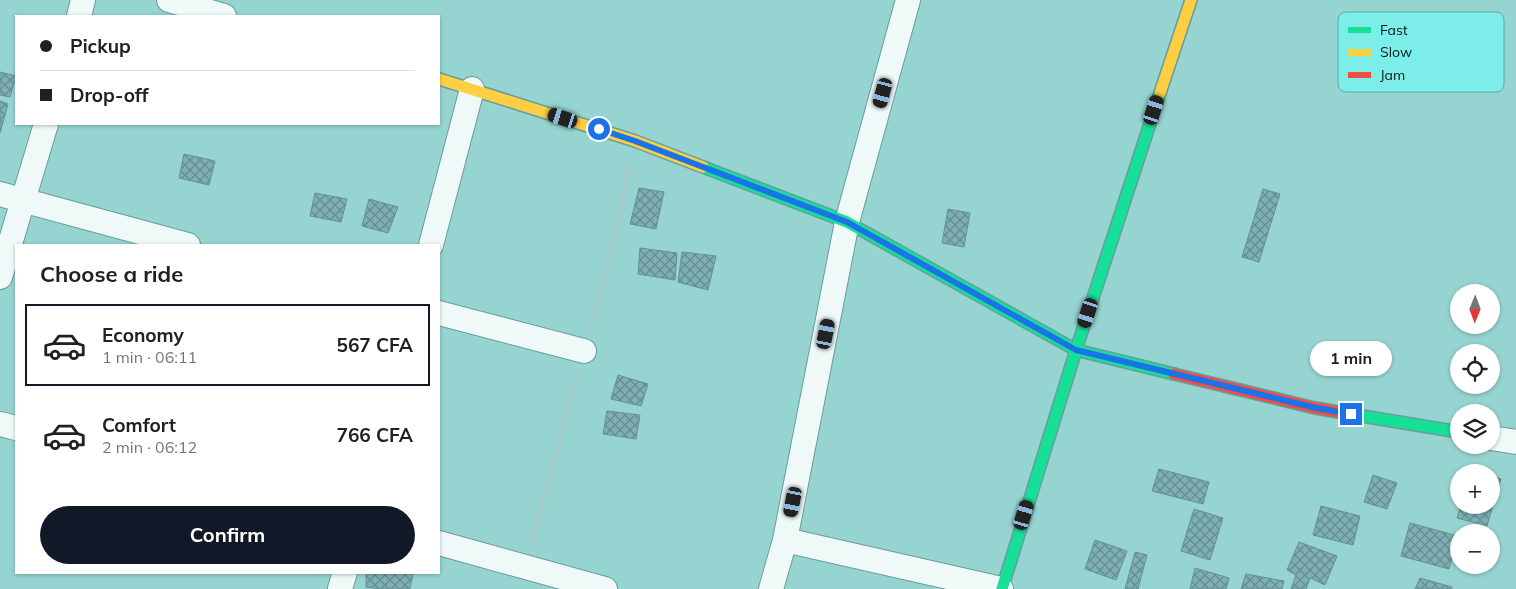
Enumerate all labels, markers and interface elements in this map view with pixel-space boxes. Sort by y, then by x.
legend [1338,12,1504,92]
text: Fast [1380,21,1408,39]
text: Pickup [70,34,131,58]
text: Slow [1380,43,1412,61]
text: Jam [1380,66,1405,84]
car [871,77,894,109]
text: Drop-off [70,83,148,107]
car [1142,93,1165,127]
car [546,106,579,130]
route start [588,118,610,140]
text: Choose a ride [40,260,183,288]
north arrow [1450,284,1500,334]
map controls [1450,284,1500,574]
car [1076,296,1099,330]
car [815,318,836,350]
icon: car [42,323,87,368]
text: Economy [102,323,184,347]
text: 567 CFA [337,333,413,357]
callout: 1 min [1310,342,1392,376]
button: locate [1450,344,1500,394]
text: 1 min · 06:11 [102,347,197,367]
text: 1 min [1330,348,1372,368]
route end [1340,403,1362,425]
button: layers [1450,404,1500,454]
icon: car [42,413,87,458]
text: Comfort [102,413,176,437]
text: 766 CFA [337,423,413,447]
text: 2 min · 06:12 [102,437,197,457]
button: + [1450,464,1500,514]
car [782,486,803,518]
car [1012,498,1035,532]
button: Confirm [40,506,415,564]
button: − [1450,524,1500,574]

